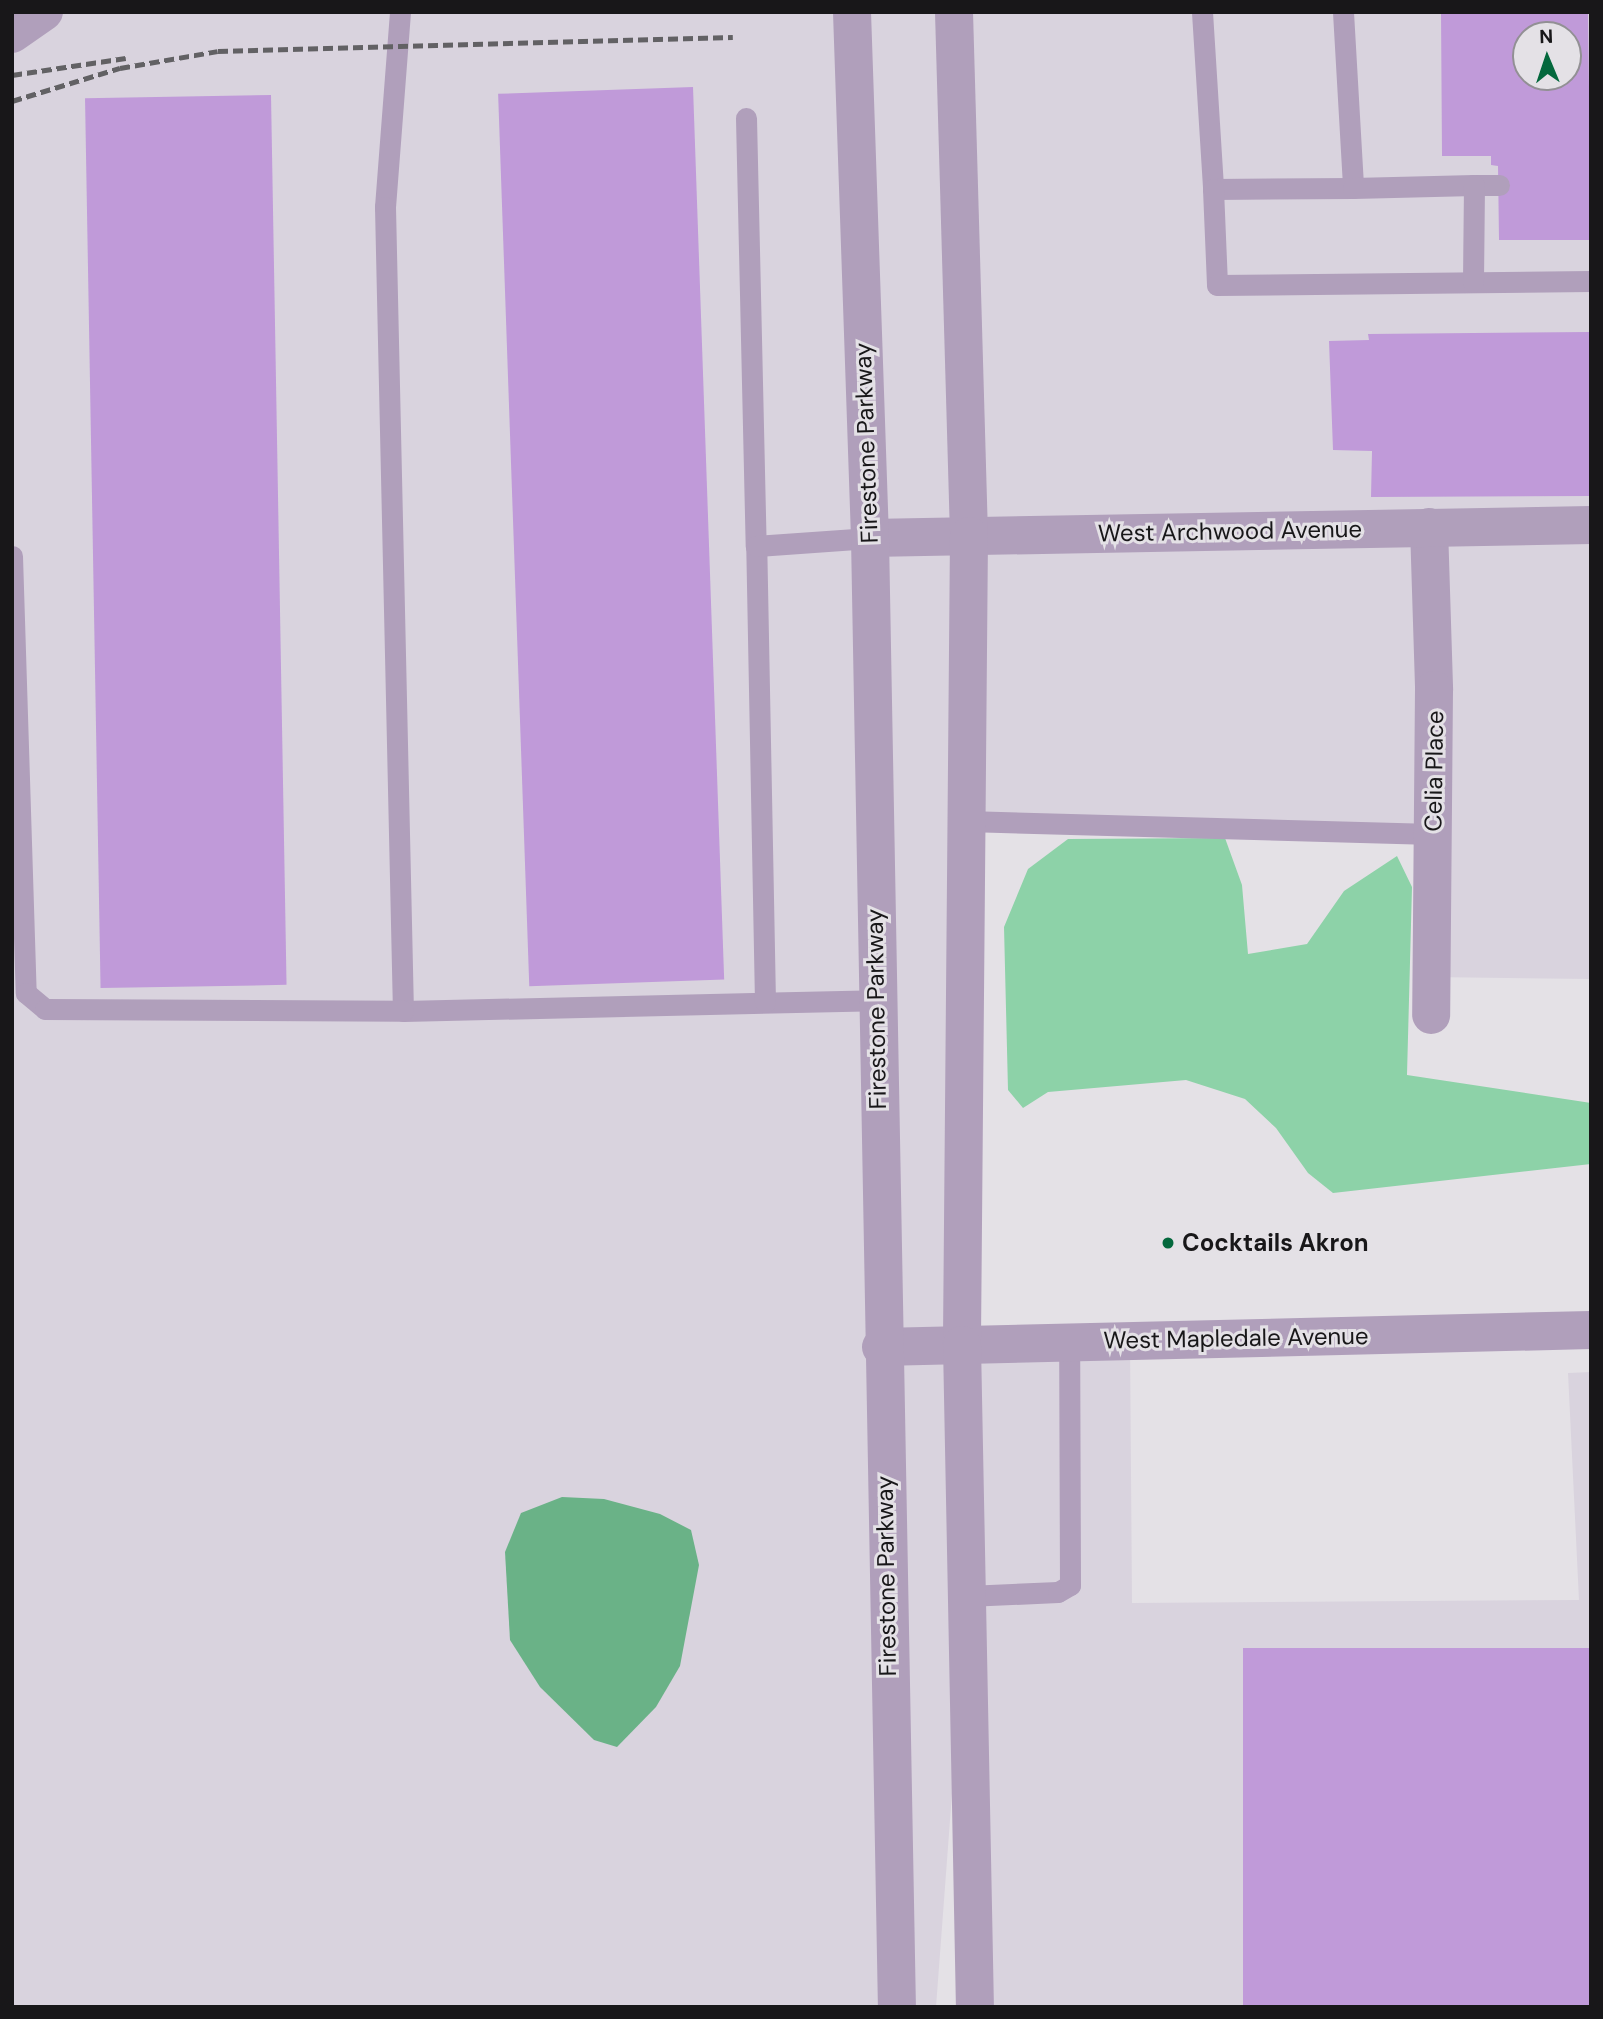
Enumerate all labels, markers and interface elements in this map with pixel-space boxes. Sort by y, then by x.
north arrow [1512,21,1582,91]
text: N [1539,24,1554,49]
street label: Firestone Parkway [848,342,884,544]
street label: West Archwood Avenue [1098,514,1362,548]
street label: Celia Place [1419,710,1449,832]
street label: Firestone Parkway [860,908,892,1110]
place label: Cocktails Akron [1182,1229,1369,1257]
marker: Cocktails Akron [1160,1235,1176,1251]
street label: West Mapledale Avenue [1103,1321,1369,1355]
street label: Firestone Parkway [870,1475,902,1677]

